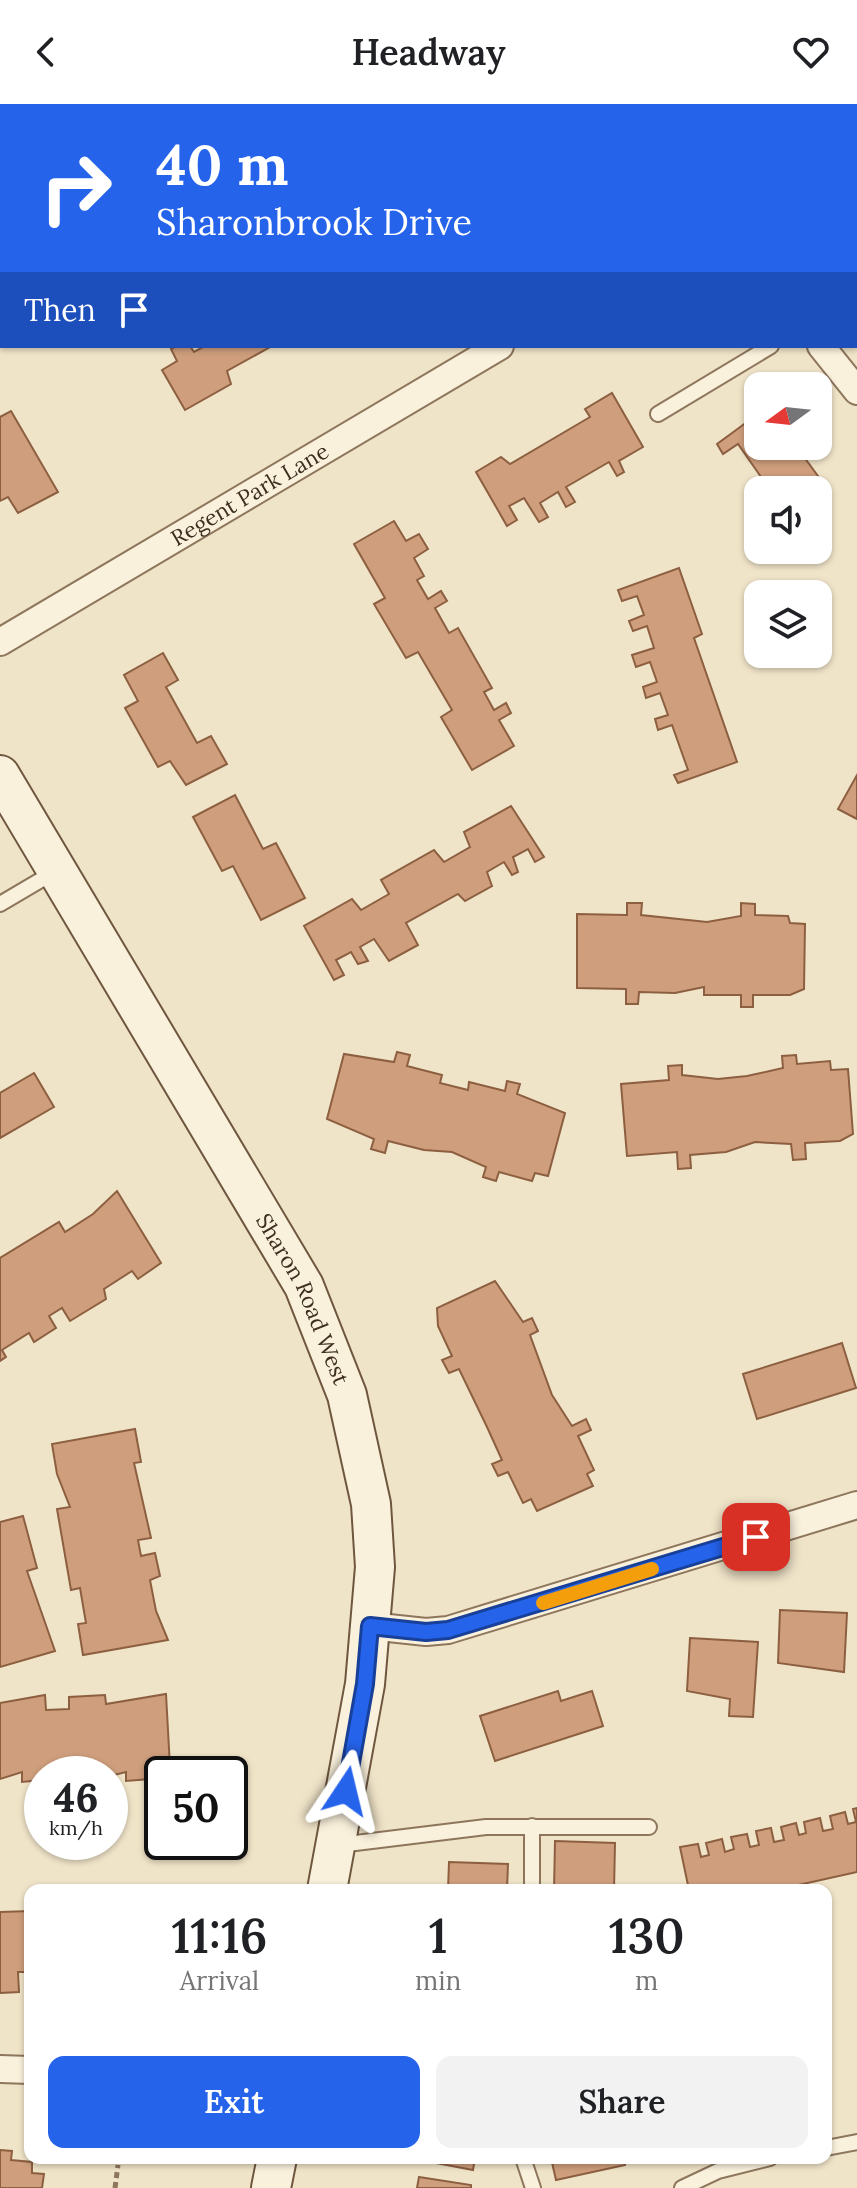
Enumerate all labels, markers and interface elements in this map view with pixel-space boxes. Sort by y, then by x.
text: Headway [352,29,505,75]
icon: back [24,30,68,74]
icon: heart [789,30,833,74]
text: 40 m [156,129,289,200]
icon: right [24,136,128,240]
text: Sharonbrook Drive [156,199,472,245]
icon: arrive [112,288,156,332]
text: Then [24,291,96,329]
north arrow [744,372,832,460]
map controls [744,372,832,668]
street label: Regent Park Lane [166,437,334,552]
button: sound [744,476,832,564]
button: layers [744,580,832,668]
street label: Sharon Road West [250,1208,356,1389]
pin [722,1503,790,1571]
icon: arrive [734,1515,778,1559]
position arrow [304,1749,388,1833]
speed limit sign: 50 [144,1756,248,1860]
text: 46 [54,1772,98,1823]
text: km/h [49,1815,103,1840]
text: 11:16 [171,1905,268,1966]
text: 1 [429,1905,447,1966]
text: 130 [609,1905,685,1966]
text: Arrival [180,1964,259,1997]
text: min [415,1964,461,1997]
text: m [635,1964,658,1997]
button: Exit [48,2056,420,2148]
button: Share [436,2056,808,2148]

